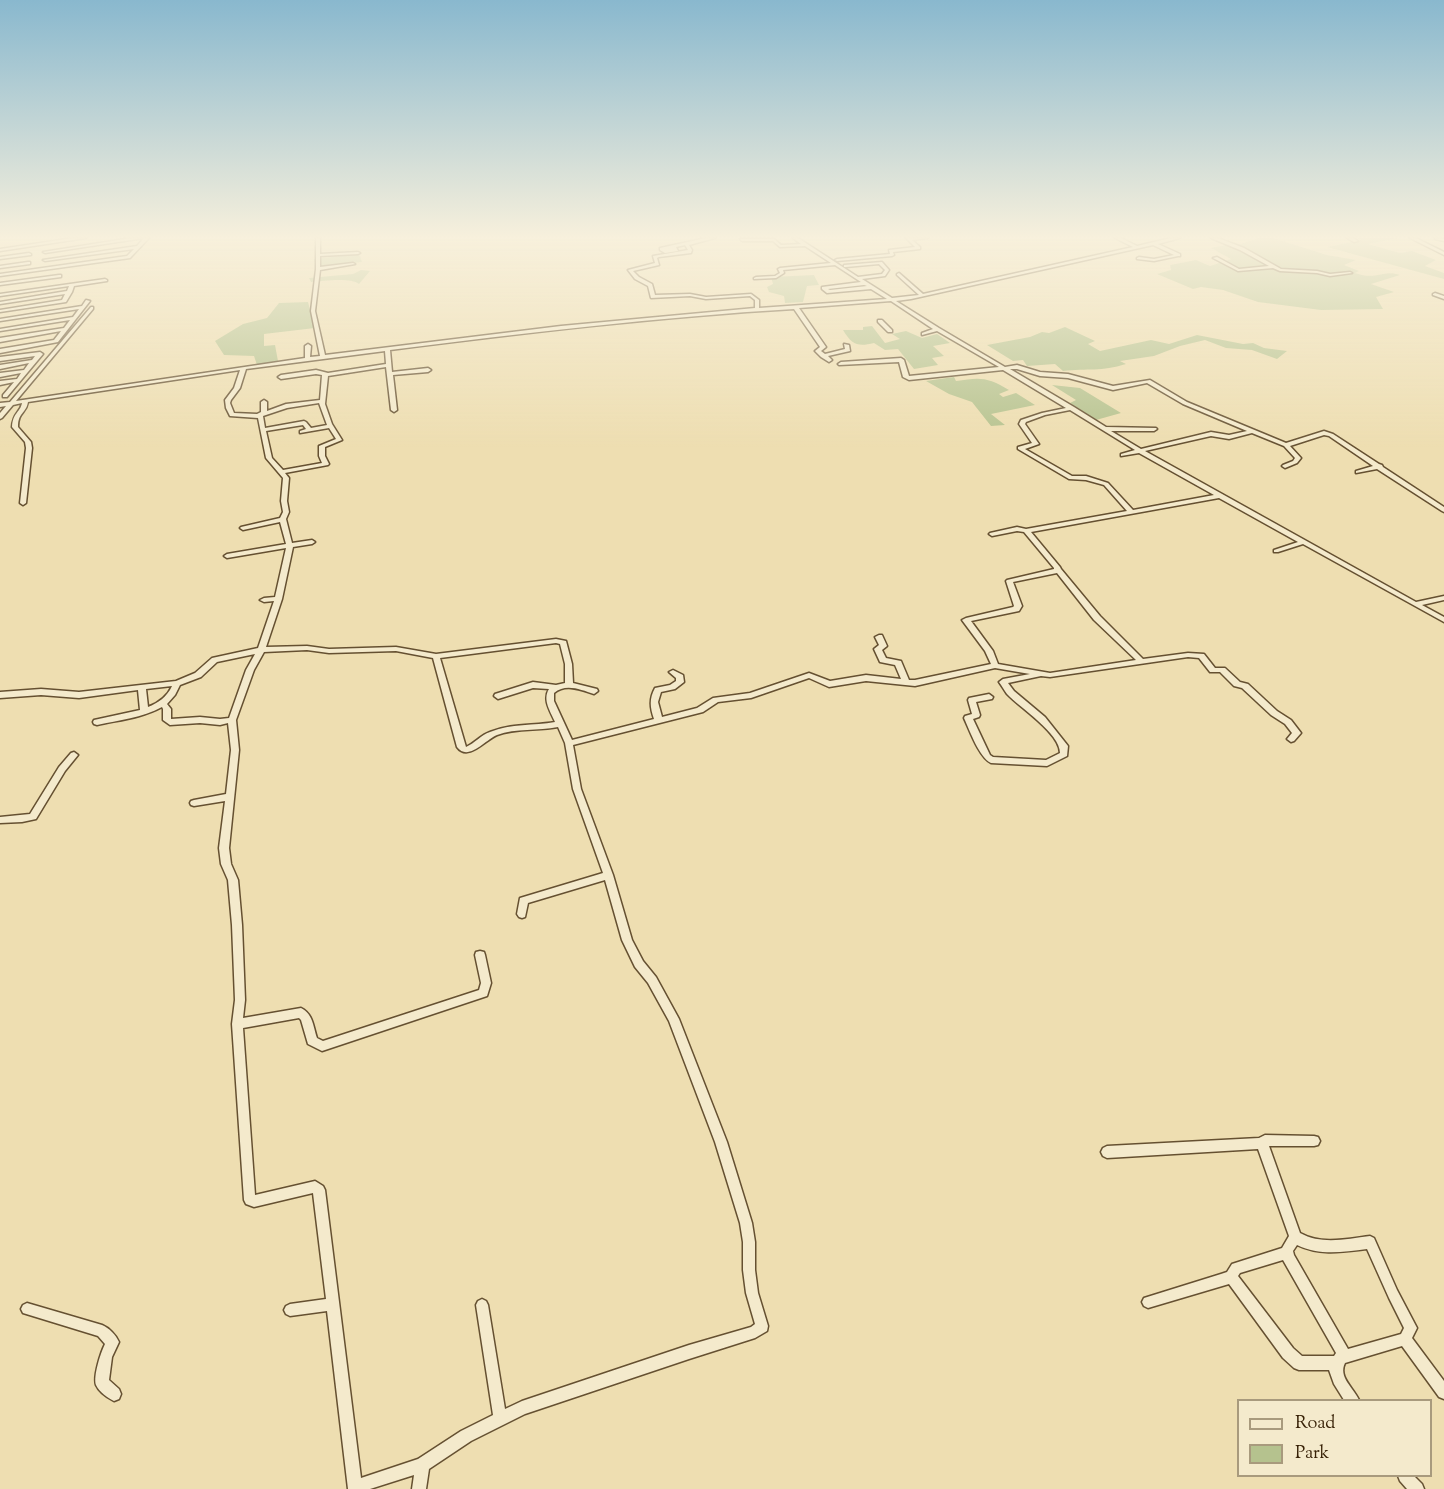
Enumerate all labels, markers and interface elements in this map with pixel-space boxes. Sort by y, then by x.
legend [1237,1399,1432,1477]
text: Road [1295,1411,1335,1437]
text: Park [1295,1441,1329,1467]

